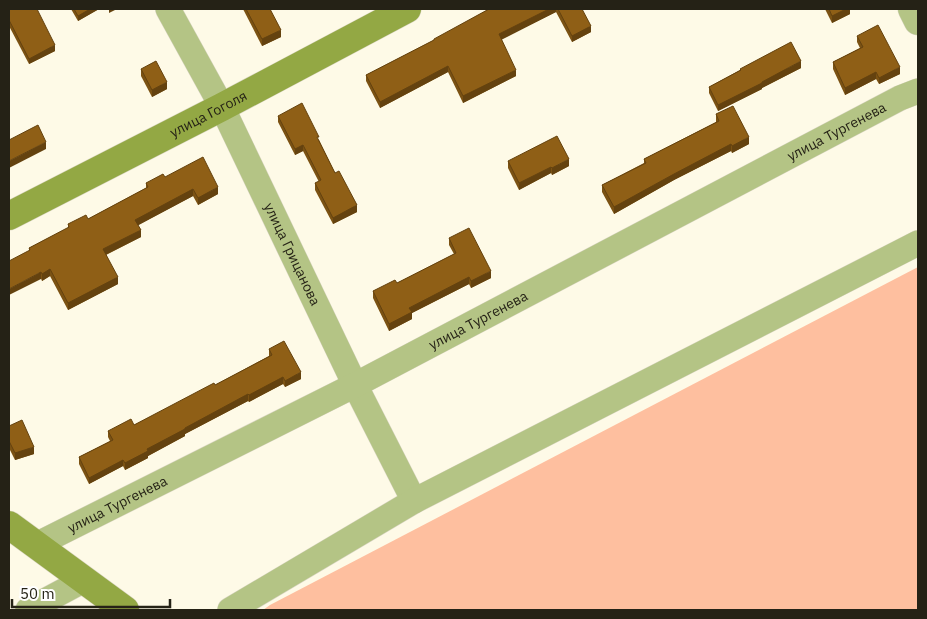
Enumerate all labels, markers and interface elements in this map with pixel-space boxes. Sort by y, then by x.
street label: улица Гоголя [167,86,250,141]
street label: улица Тургенева [784,98,889,165]
street label: улица Грицанова [260,200,325,309]
street label: улица Тургенева [426,286,531,354]
street label: улица Тургенева [64,471,171,537]
scale bar [12,576,170,608]
text: 50 m [20,584,55,603]

